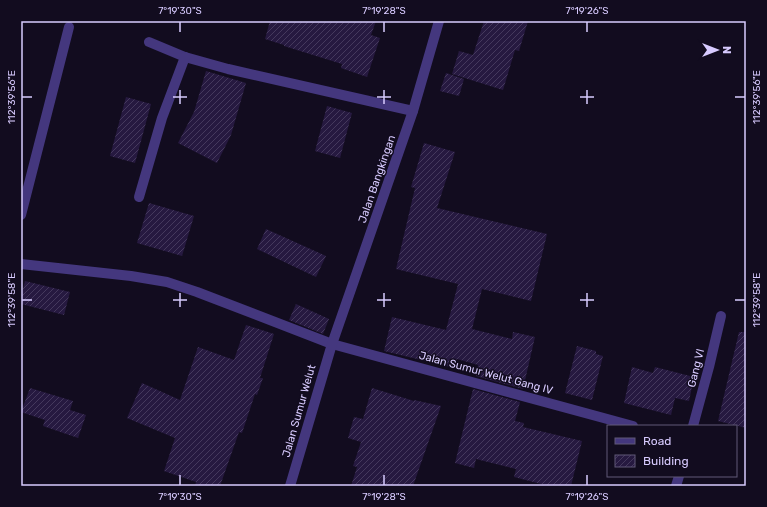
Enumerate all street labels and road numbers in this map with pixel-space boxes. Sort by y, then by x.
street label: Jalan Bangkingan [356,133,398,225]
street label: Gang VI [685,347,707,389]
street label: Jalan Sumur Welut Gang IV [418,349,554,397]
street label: Jalan Sumur Welut [280,363,319,459]

